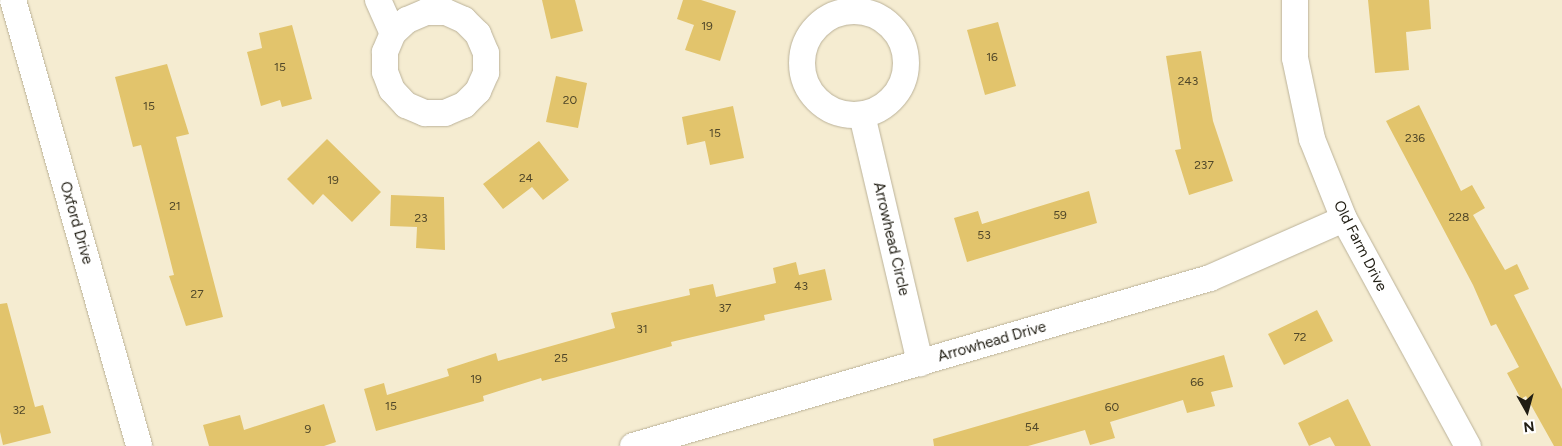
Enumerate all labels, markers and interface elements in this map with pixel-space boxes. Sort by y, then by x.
house number: 19 [701,20,713,34]
house number: 16 [986,51,998,65]
house number: 15 [274,61,286,75]
house number: 243 [1178,75,1198,89]
house number: 20 [563,94,577,108]
house number: 15 [143,100,155,114]
house number: 15 [709,127,721,141]
house number: 236 [1405,132,1425,146]
house number: 237 [1194,159,1214,173]
house number: 24 [519,172,533,186]
house number: 19 [327,174,339,188]
street label: Oxford Drive [56,180,96,266]
street label: Arrowhead Circle [869,180,913,298]
street label: Old Farm Drive [1329,198,1391,294]
house number: 21 [169,200,181,214]
house number: 59 [1053,209,1067,223]
house number: 228 [1449,211,1469,225]
house number: 23 [414,212,428,226]
house number: 53 [977,229,991,243]
house number: 43 [794,280,808,294]
house number: 27 [190,288,204,302]
house number: 37 [719,302,731,316]
street label: Arrowhead Drive [936,318,1048,366]
house number: 31 [636,323,648,337]
house number: 72 [1293,331,1307,345]
house number: 25 [554,352,568,366]
house number: 19 [470,373,482,387]
house number: 66 [1190,376,1204,390]
north arrow [1502,386,1552,436]
house number: 15 [385,400,397,414]
house number: 60 [1105,401,1119,415]
house number: 32 [12,404,26,418]
text: N [1522,417,1535,435]
house number: 54 [1025,421,1039,435]
house number: 9 [305,423,311,437]

